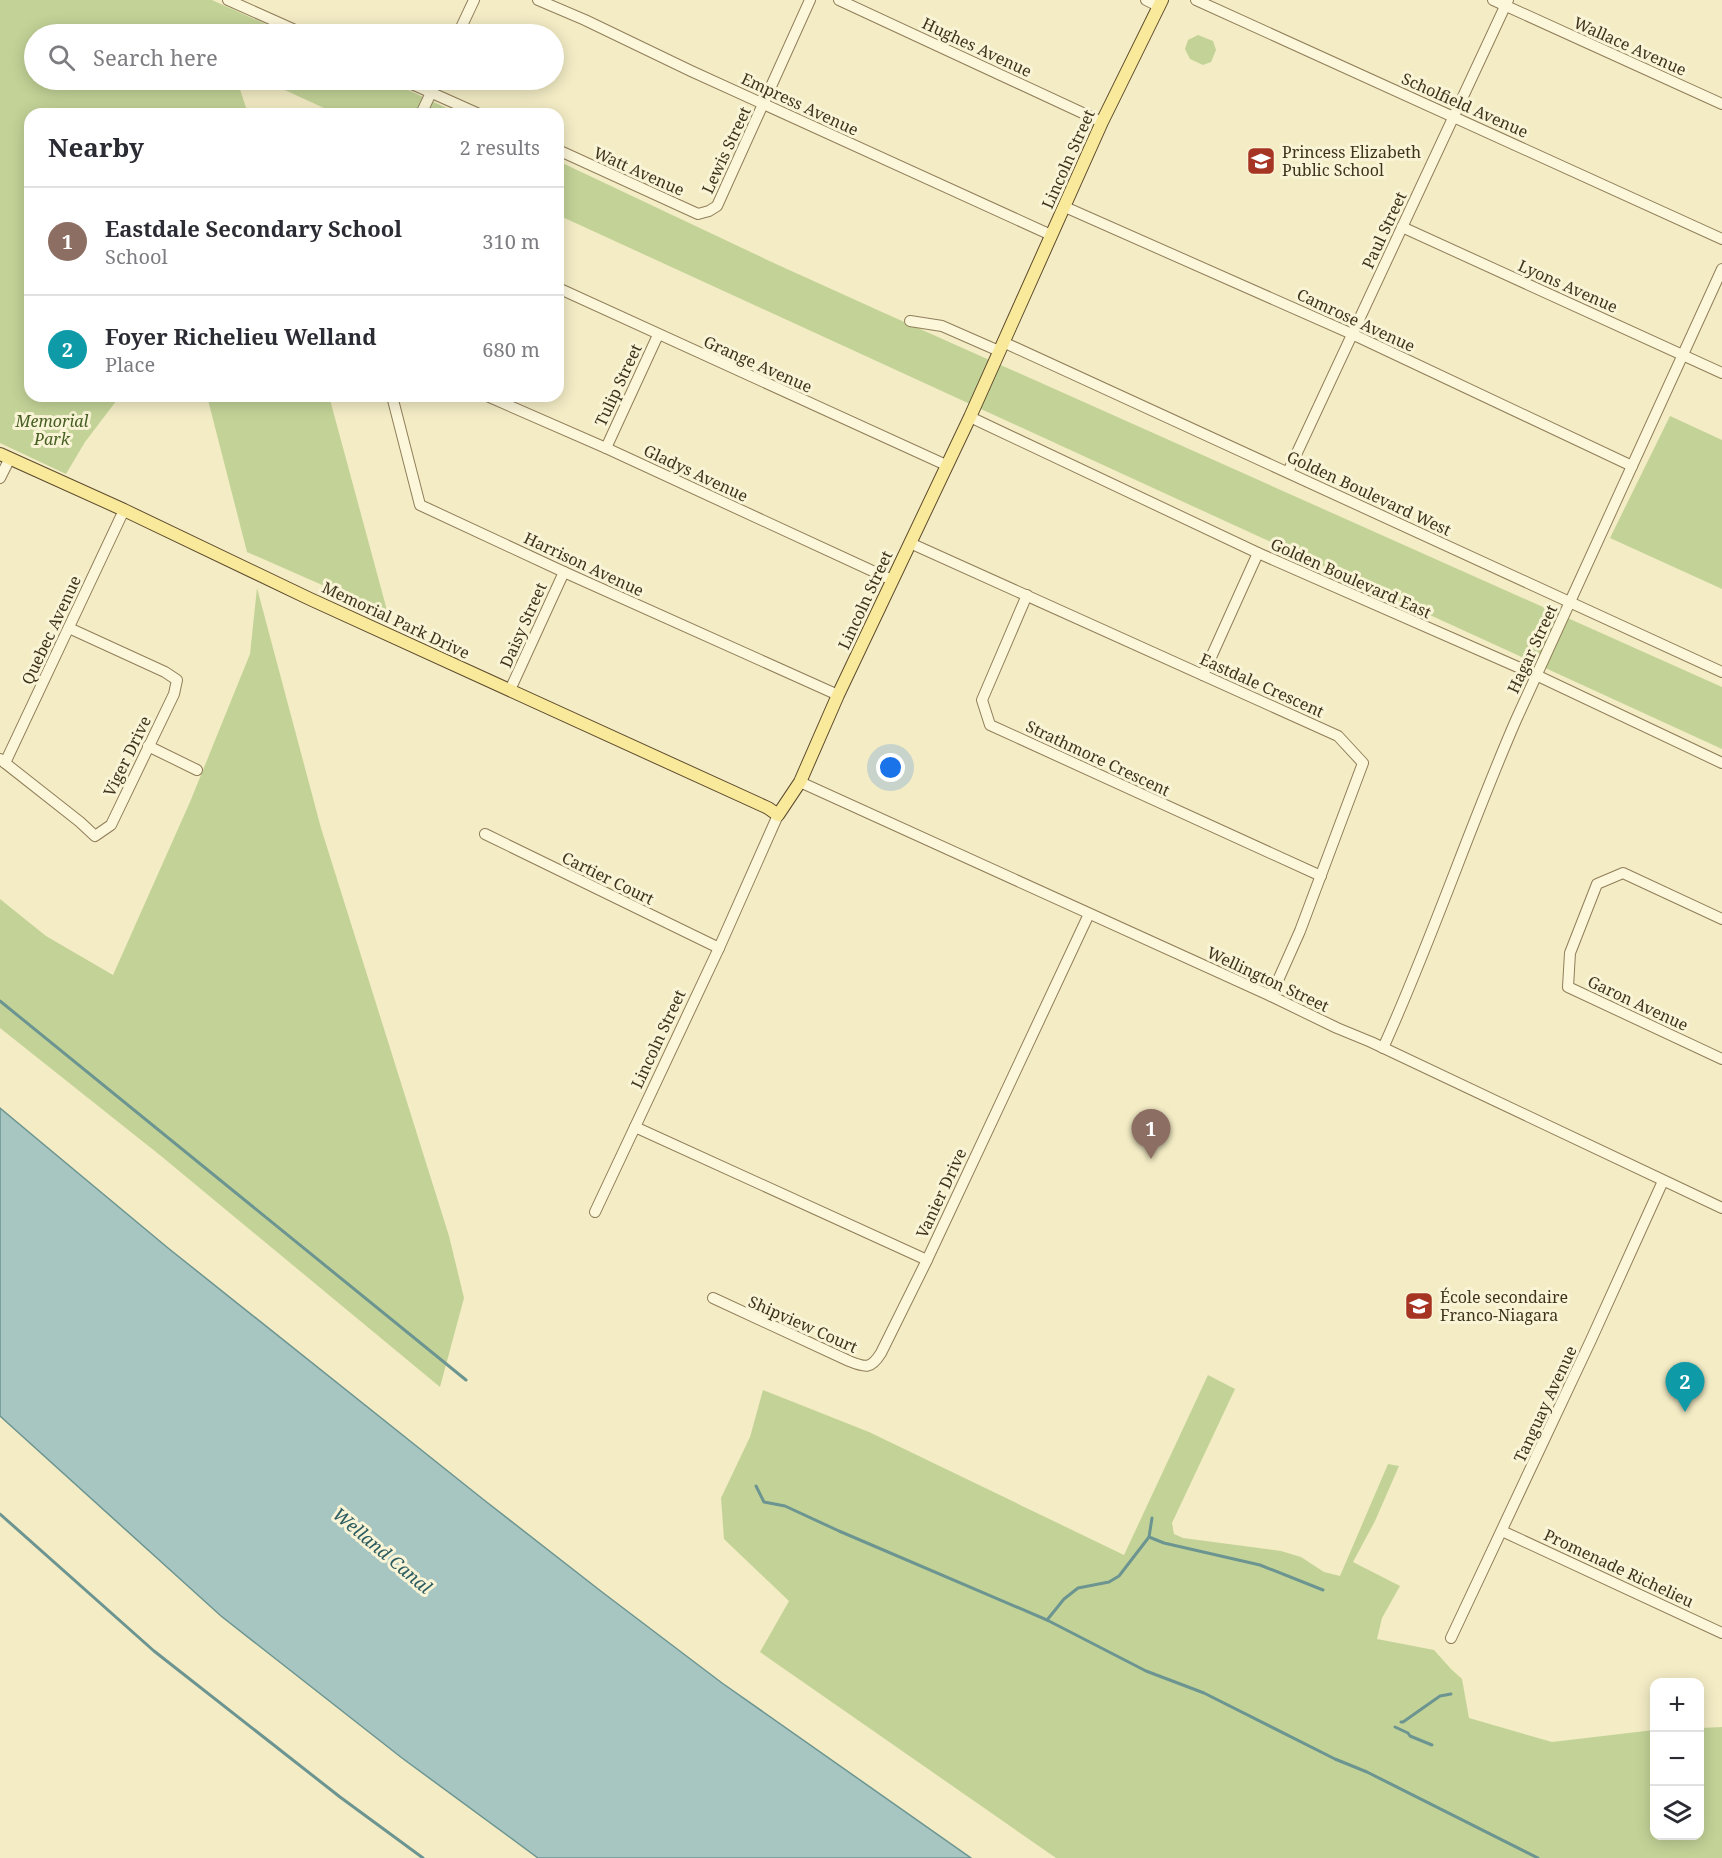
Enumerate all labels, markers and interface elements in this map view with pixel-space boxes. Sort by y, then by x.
street label: Wallace Avenue [1570,11,1690,81]
street label: Hughes Avenue [919,12,1035,82]
search box [24,24,564,90]
icon: search [45,41,78,74]
text: Search here [93,42,218,72]
street label: Empress Avenue [738,67,862,141]
street label: Scholfield Avenue [1398,67,1532,143]
street label: Lewis Street [696,103,756,197]
street label: Lincoln Street [1036,106,1100,212]
text: Nearby [48,129,144,165]
text: 2 results [460,134,540,161]
street label: Watt Avenue [590,141,688,201]
place label: Princess Elizabeth Public School [1282,141,1421,181]
school or university icon: Princess Elizabeth Public School [1245,145,1277,177]
street label: Paul Street [1357,188,1412,272]
text: Eastdale Secondary School [105,213,402,243]
text: 1 [62,228,73,255]
text: 310 m [482,228,540,255]
text: School [105,243,168,270]
street label: Lyons Avenue [1515,254,1621,318]
street label: Camrose Avenue [1293,283,1419,357]
text: Foyer Richelieu Welland [105,321,377,351]
street label: Grange Avenue [700,330,816,398]
text: 2 [62,336,73,363]
text: 680 m [482,336,540,363]
street label: Tulip Street [589,340,647,430]
text: Place [105,351,155,378]
park label: Memorial Park [15,410,89,450]
street label: Gladys Avenue [640,439,752,507]
street label: Golden Boulevard West [1283,445,1455,541]
street label: Harrison Avenue [520,527,648,601]
street label: Golden Boulevard East [1267,533,1435,623]
street label: Lincoln Street [833,547,898,653]
street label: Quebec Avenue [16,572,86,688]
street label: Memorial Park Drive [319,576,473,664]
street label: Daisy Street [494,579,552,671]
street label: Hagar Street [1502,601,1562,697]
street label: Eastdale Crescent [1196,648,1328,722]
street label: Viger Drive [98,712,156,800]
street label: Strathmore Crescent [1022,715,1174,801]
your location [876,753,905,782]
street label: Cartier Court [558,846,658,910]
street label: Wellington Street [1203,941,1333,1017]
street label: Garon Avenue [1584,970,1692,1036]
street label: Lincoln Street [626,986,691,1092]
pin: 1 [1132,1110,1170,1159]
street label: Vanier Drive [911,1145,971,1241]
place label: École secondaire Franco-Niagara [1440,1286,1568,1326]
street label: Shipview Court [745,1290,861,1358]
school or university icon: École secondaire Franco-Niagara [1403,1290,1435,1322]
street label: Tanguay Avenue [1508,1342,1582,1466]
pin: 2 [1666,1362,1704,1412]
water label: Welland Canal [328,1502,438,1599]
street label: Promenade Richelieu [1540,1524,1698,1612]
map controls [1650,1678,1704,1840]
button: + [1650,1678,1704,1732]
button: − [1650,1732,1704,1786]
button: layers [1650,1786,1704,1840]

